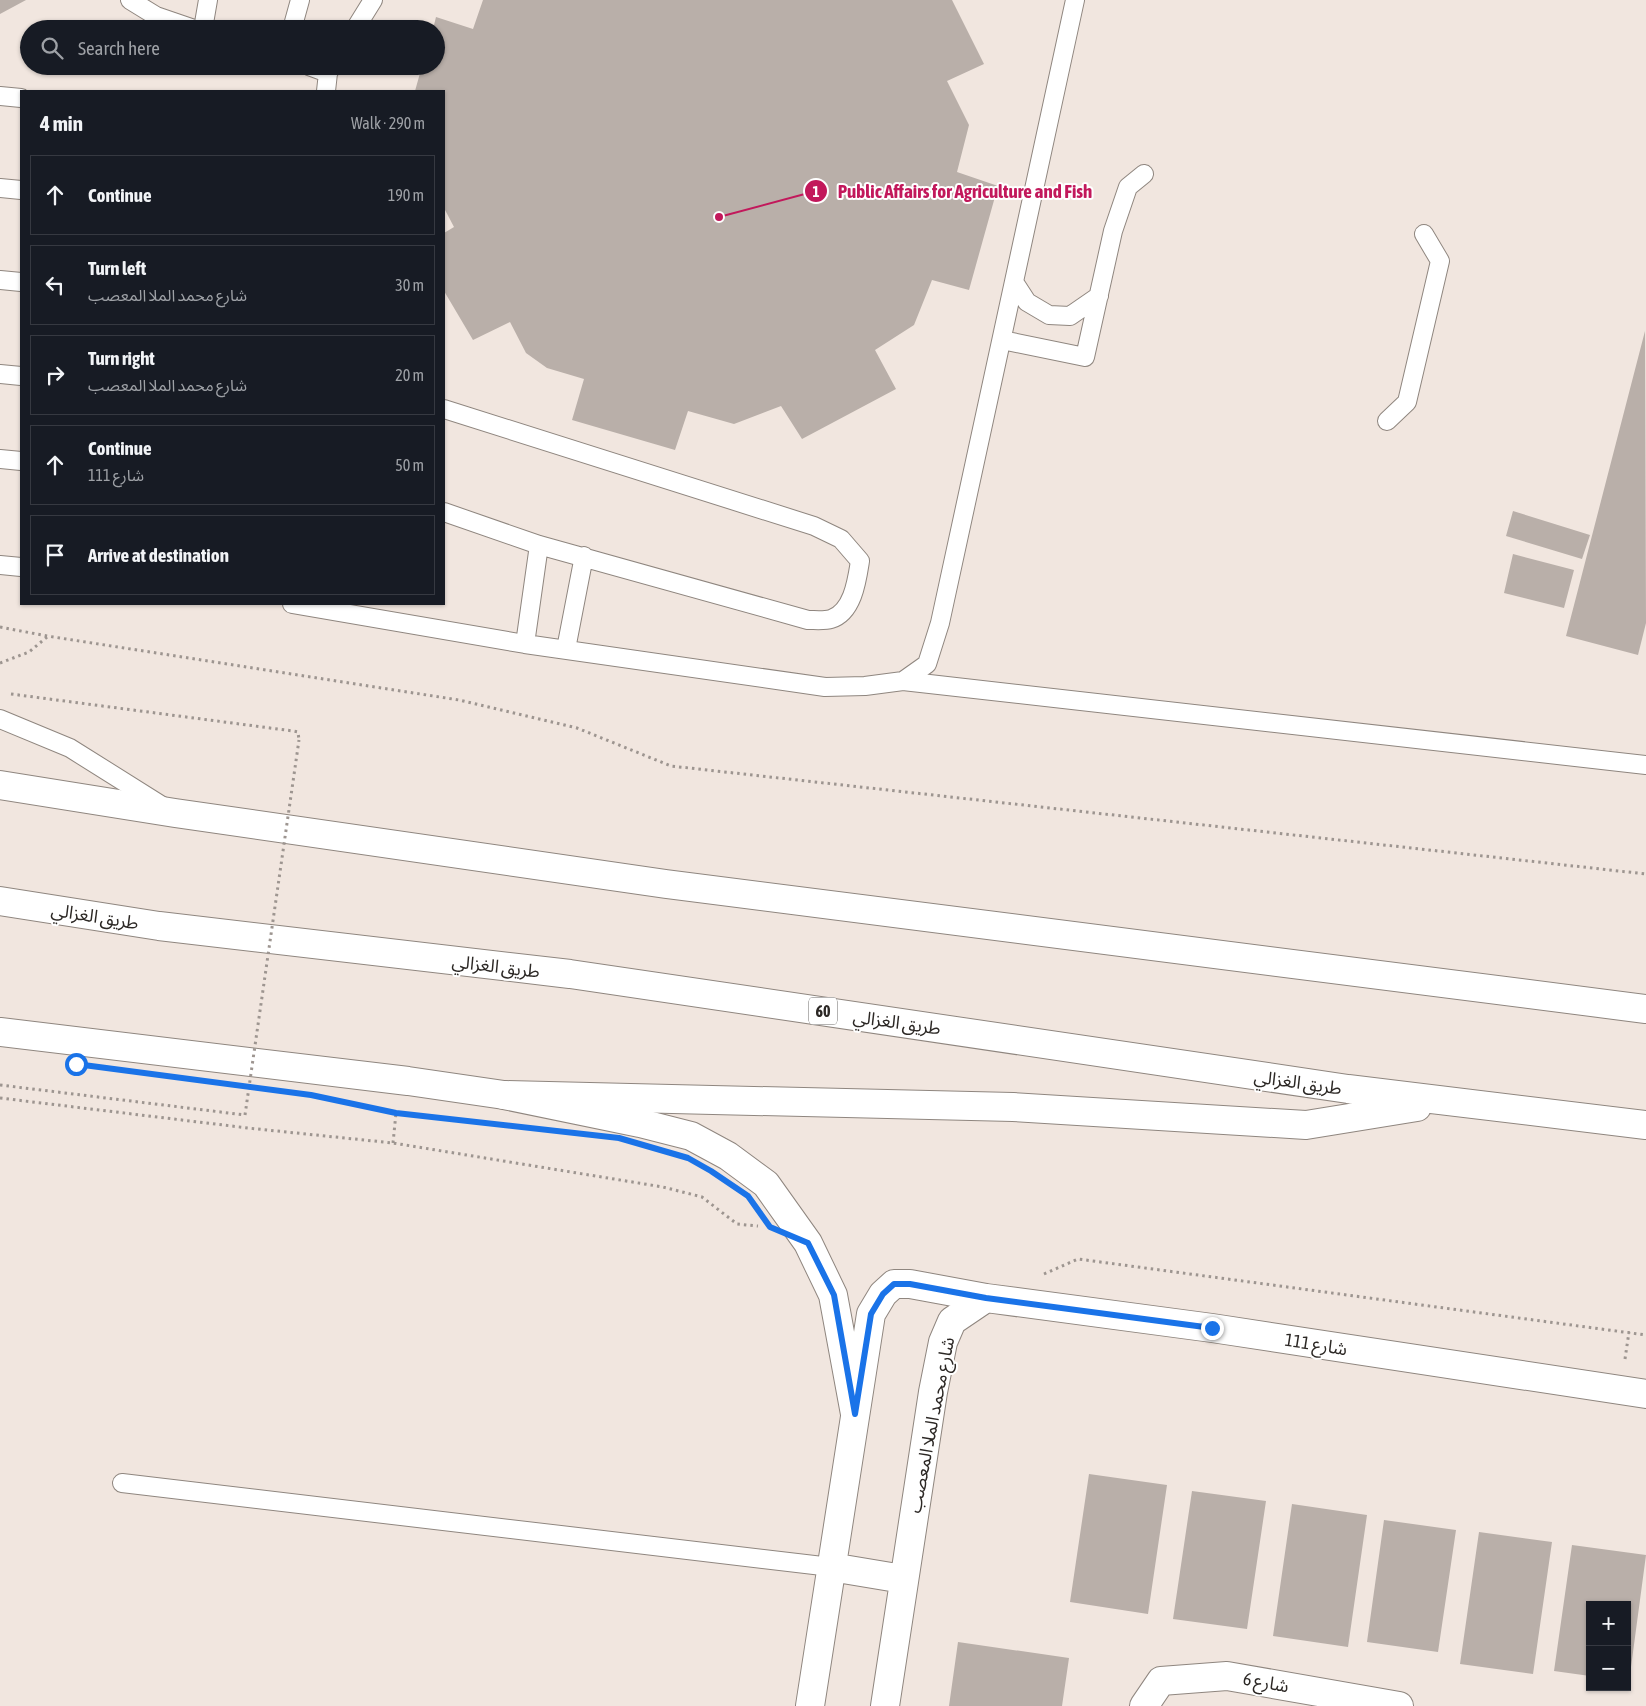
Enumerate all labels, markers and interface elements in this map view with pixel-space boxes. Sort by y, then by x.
search box [20,20,445,75]
icon: search [38,34,66,62]
text: Search here [78,37,160,59]
text: 4 min [40,111,83,135]
text: Walk · 290 m [351,114,425,132]
callout: Public Affairs for Agriculture and Fish [803,174,1103,208]
text: Public Affairs for Agriculture and Fish [838,180,1092,202]
icon: ahead [41,181,69,209]
text: 1 [812,183,820,200]
text: Continue [88,184,152,206]
text: 190 m [388,186,424,204]
text: Turn left [88,257,146,279]
icon: left [41,271,69,299]
text: 30 m [395,276,424,294]
text: شارع محمد الملا المعصب [88,286,247,304]
text: Turn right [88,347,155,369]
icon: right [41,361,69,389]
text: 20 m [395,366,424,384]
text: شارع محمد الملا المعصب [88,376,247,394]
text: Continue [88,437,152,459]
icon: ahead [41,451,69,479]
text: 50 m [395,456,424,474]
text: شارع 111 [88,466,144,484]
icon: arrive [41,541,69,569]
text: Arrive at destination [88,544,229,566]
street label: طريق الغزالي [49,899,140,936]
street label: طريق الغزالي [450,950,541,985]
road number: 60 [809,998,837,1024]
street label: طريق الغزالي [851,1005,942,1042]
route start [65,1053,88,1076]
street label: طريق الغزالي [1252,1065,1343,1102]
route end [1201,1317,1224,1340]
street label: شارع 111 [1283,1329,1349,1363]
street label: شارع محمد الملا المعصب [904,1335,962,1516]
map controls [1586,1601,1631,1691]
button: + [1586,1601,1631,1646]
button: − [1586,1646,1631,1691]
street label: شارع 6 [1241,1668,1290,1700]

